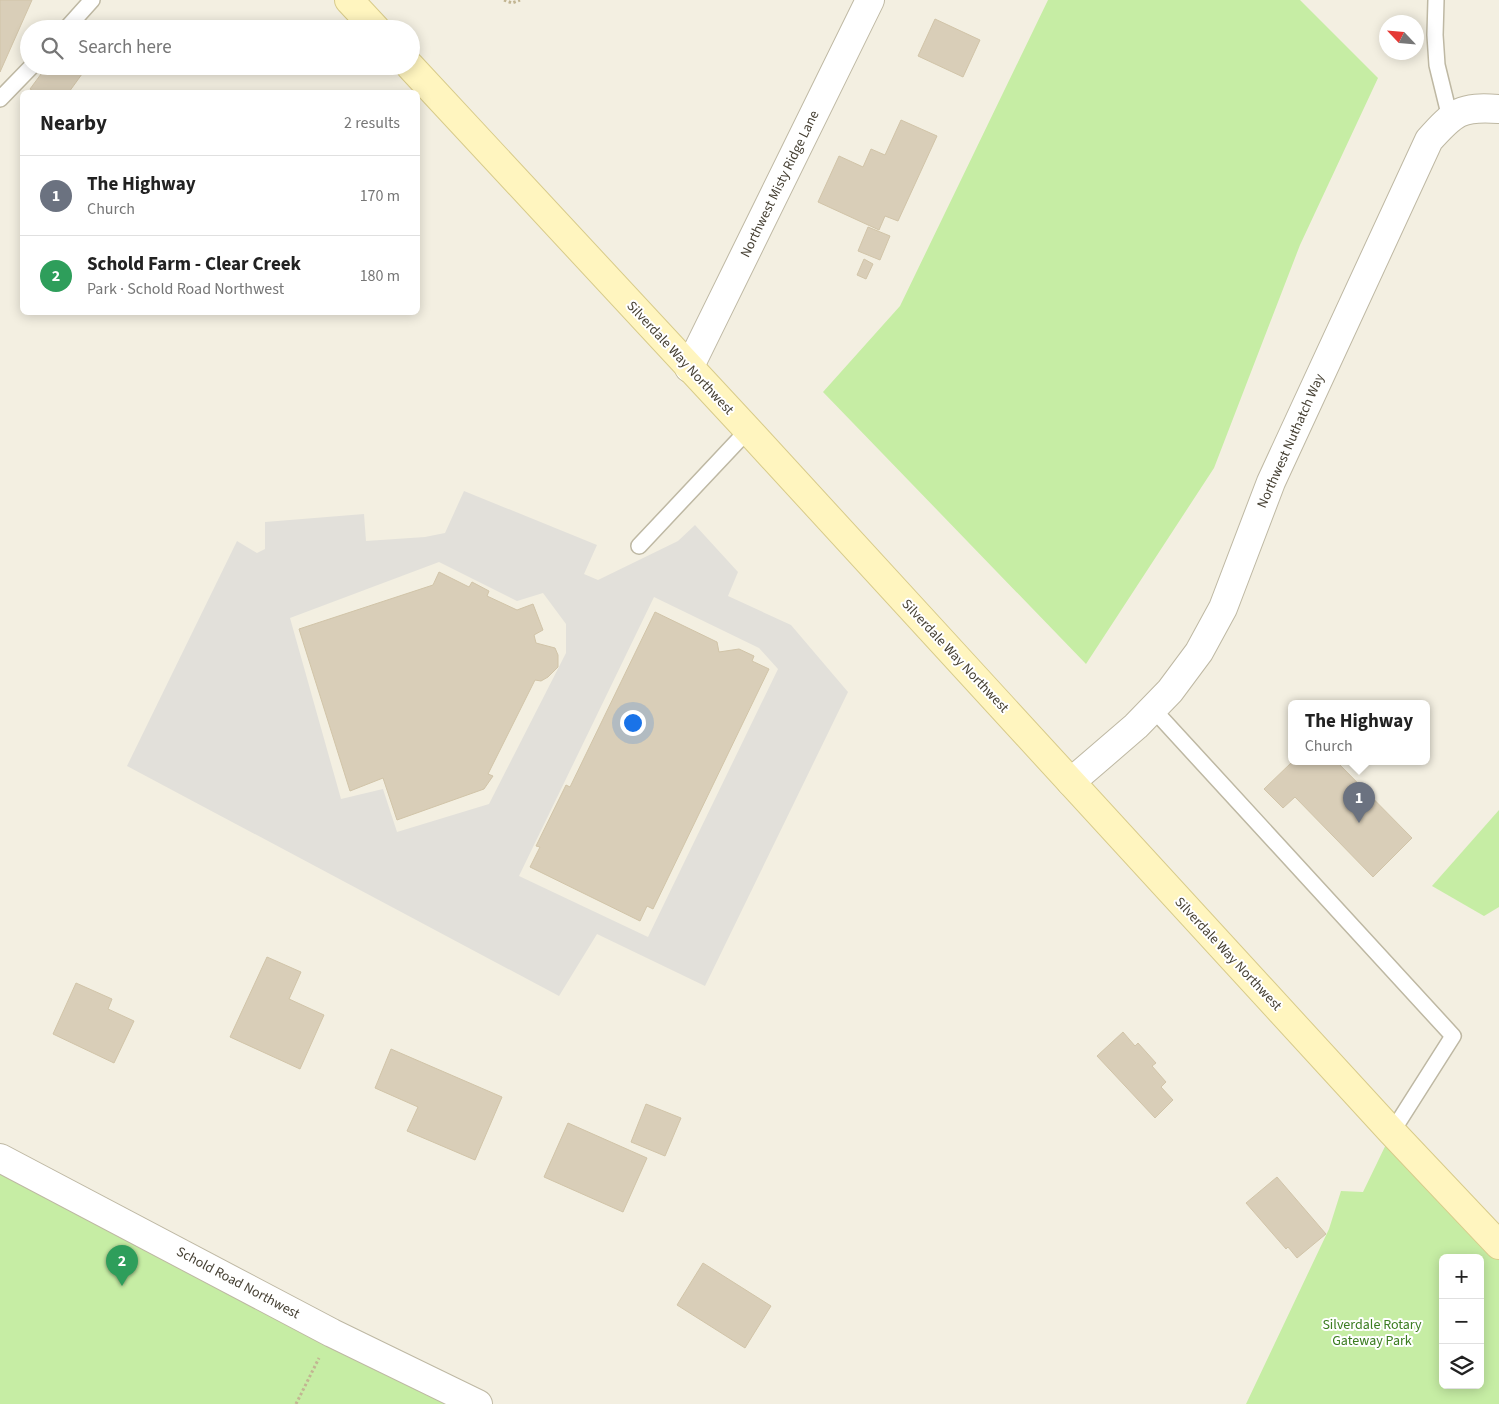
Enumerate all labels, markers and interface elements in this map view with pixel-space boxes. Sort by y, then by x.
north arrow [1379,15,1424,60]
search box [20,20,420,75]
icon: search [38,34,66,62]
text: Search here [78,34,172,61]
street label: Northwest Misty Ridge Lane [736,107,824,261]
text: Nearby [40,108,107,138]
text: 2 results [344,112,400,134]
text: The Highway [87,171,196,198]
text: 1 [52,185,60,207]
text: 170 m [360,185,400,207]
text: Church [87,198,135,220]
text: Schold Farm - Clear Creek [87,251,301,278]
text: 2 [52,265,60,287]
text: 180 m [360,265,400,287]
text: Park · Schold Road Northwest [87,278,284,300]
street label: Silverdale Way Northwest [622,297,738,420]
street label: Northwest Nuthatch Way [1252,370,1330,512]
street label: Silverdale Way Northwest [897,595,1013,718]
popup [1288,700,1430,765]
text: The Highway [1305,708,1413,735]
your location [620,710,646,736]
text: Church [1305,735,1353,757]
pin: 1 [1343,782,1375,823]
street label: Silverdale Way Northwest [1170,893,1286,1016]
street label: Schold Road Northwest [173,1242,303,1324]
pin: 2 [106,1245,138,1286]
map controls [1439,1254,1484,1389]
button: + [1439,1254,1484,1299]
button: − [1439,1299,1484,1344]
park label: Silverdale Rotary Gateway Park [1322,1315,1422,1351]
button: layers [1439,1344,1484,1389]

